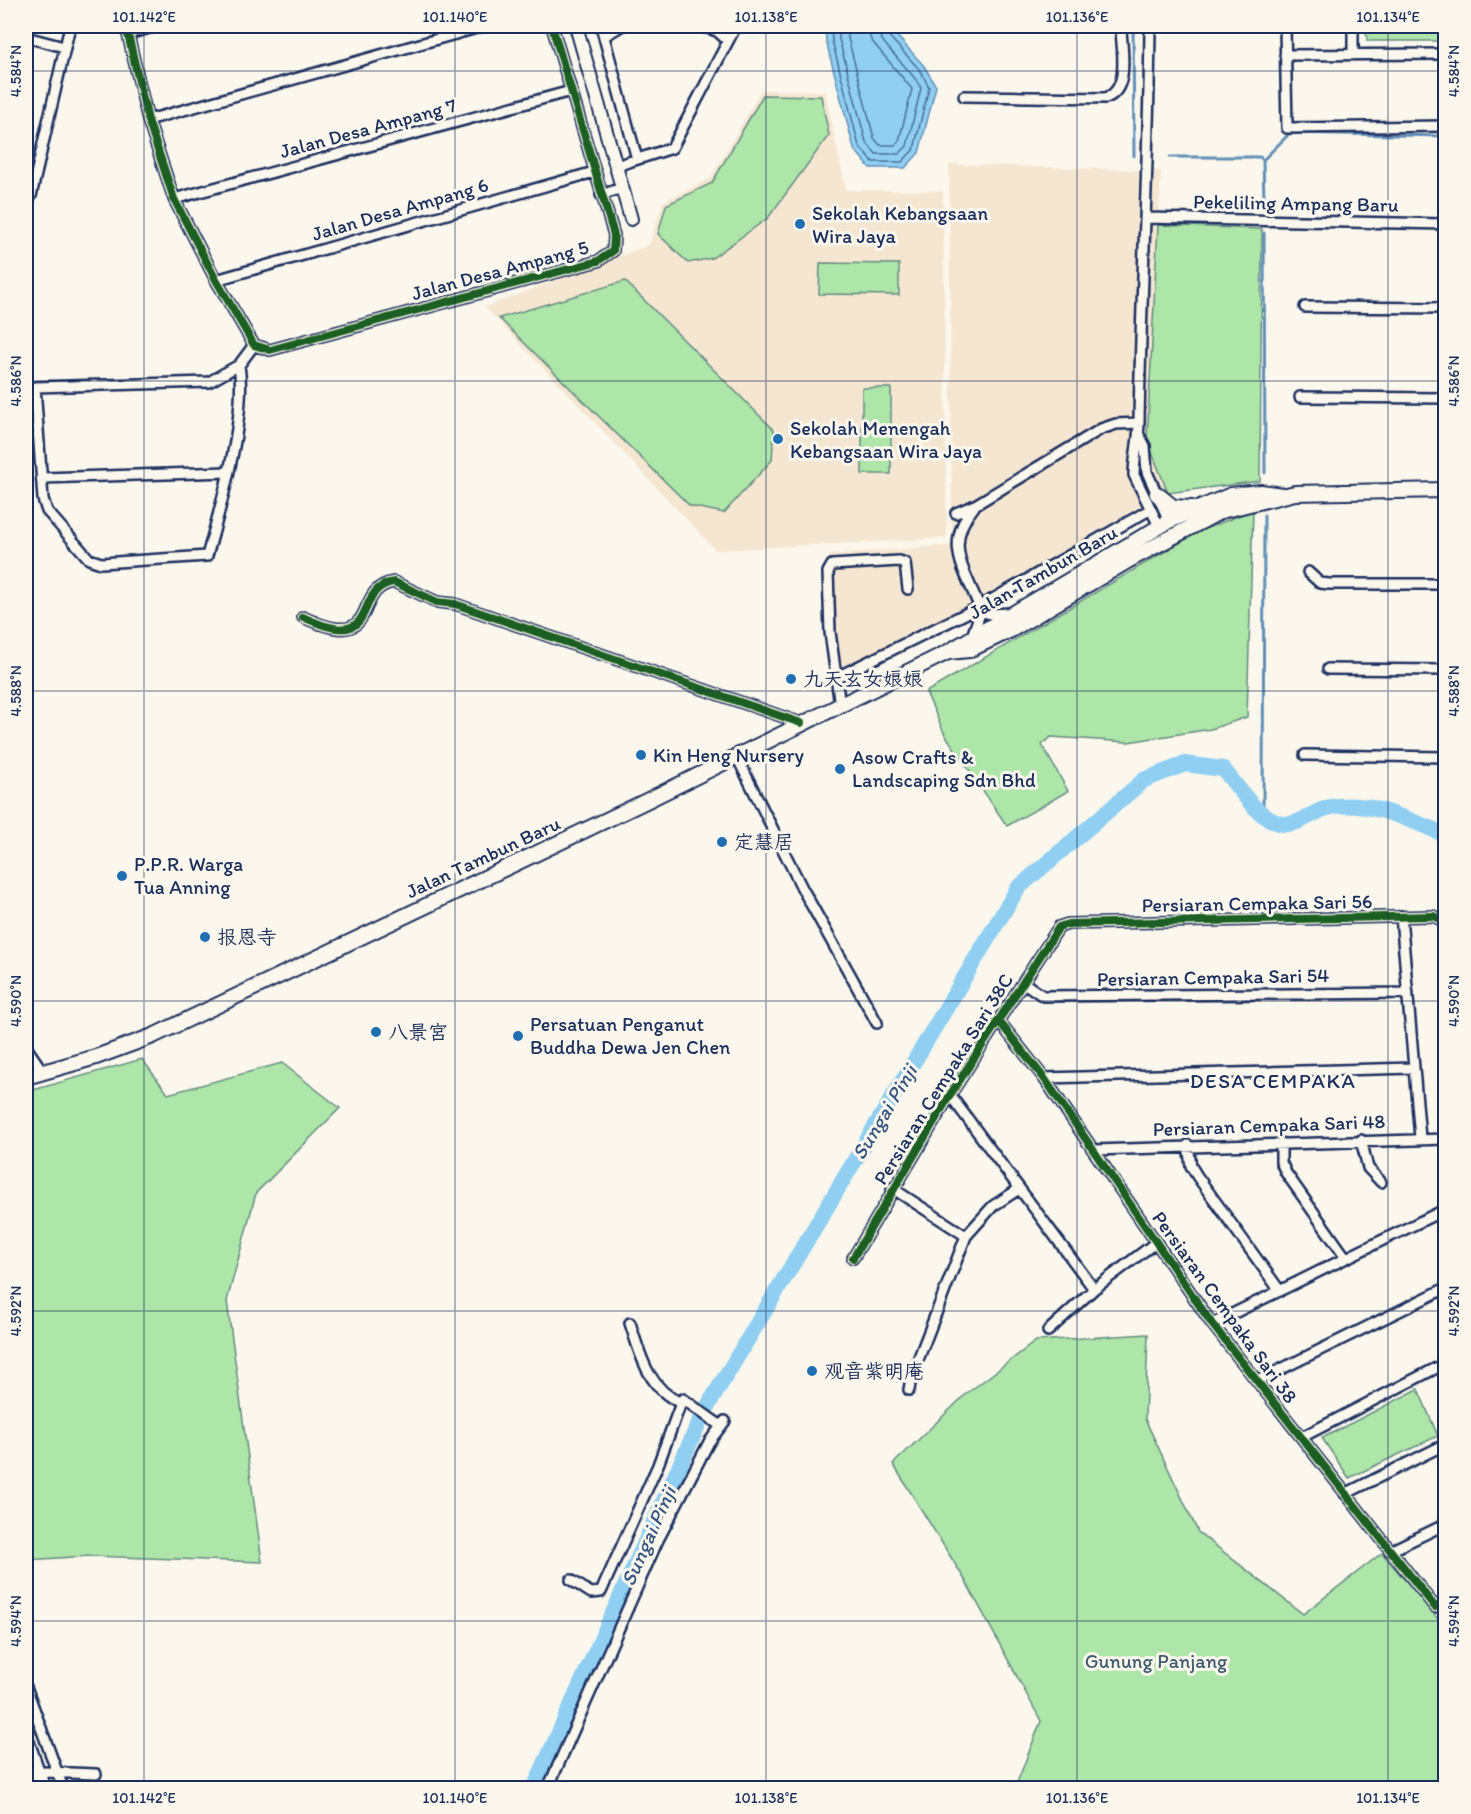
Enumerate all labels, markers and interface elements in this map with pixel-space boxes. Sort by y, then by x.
text: 101.142°E [112,8,176,26]
text: 101.140°E [423,8,487,26]
text: 101.138°E [735,8,797,26]
text: 101.136°E [1046,8,1108,26]
text: 101.134°E [1356,8,1420,26]
text: 4.584°N [7,45,25,97]
text: 4.584°N [1445,45,1463,97]
street label: Jalan Desa Ampang 7 [277,93,459,163]
street label: Jalan Desa Ampang 6 [309,172,491,246]
street label: Pekeliling Ampang Baru [1193,189,1399,217]
place label: Sekolah Kebangsaan Wira Jaya [812,201,989,248]
marker: Sekolah Kebangsaan Wira Jaya [793,217,807,231]
street label: Jalan Desa Ampang 5 [409,235,591,305]
text: 4.586°N [7,355,25,407]
text: 4.586°N [1445,355,1463,407]
place label: Sekolah Menengah Kebangsaan Wira Jaya [790,416,982,463]
marker: Sekolah Menengah Kebangsaan Wira Jaya [771,432,785,446]
street label: Jalan Tambun Baru [965,520,1121,624]
text: 4.588°N [7,665,25,717]
text: 4.588°N [1445,665,1463,717]
place label: 九天玄女娘娘 [803,667,923,691]
marker: 九天玄女娘娘 [784,672,798,686]
place label: Kin Heng Nursery [653,743,804,767]
place label: Asow Crafts & Landscaping Sdn Bhd [852,745,1036,792]
marker: Kin Heng Nursery [634,748,648,762]
marker: Asow Crafts & Landscaping Sdn Bhd [833,762,847,776]
street label: Jalan Tambun Baru [402,811,564,903]
place label: 定慧居 [734,830,794,854]
marker: 定慧居 [715,835,729,849]
place label: P.P.R. Warga Tua Anning [134,852,243,899]
marker: P.P.R. Warga Tua Anning [115,869,129,883]
street label: Persiaran Cempaka Sari 56 [1141,889,1373,917]
place label: 报恩寺 [217,925,277,949]
marker: 报恩寺 [198,930,212,944]
street label: Persiaran Cempaka Sari 54 [1097,963,1329,991]
street label: Persiaran Cempaka Sari 38C [868,969,1018,1189]
text: 4.590°N [7,975,25,1027]
text: 4.590°N [1445,975,1463,1027]
place label: Persatuan Penganut Buddha Dewa Jen Chen [530,1012,730,1059]
place label: 八景宫 [388,1020,448,1044]
marker: 八景宫 [369,1025,383,1039]
marker: Persatuan Penganut Buddha Dewa Jen Chen [511,1029,525,1043]
water label: Sungai Pinji [846,1058,923,1164]
district label: DESA CEMPAKA [1190,1068,1356,1093]
street label: Persiaran Cempaka Sari 48 [1152,1109,1386,1141]
street label: Persiaran Cempaka Sari 38 [1147,1206,1303,1408]
text: 4.592°N [7,1286,25,1336]
text: 4.592°N [1445,1286,1463,1336]
place label: 观音紫明庵 [824,1359,924,1383]
marker: 观音紫明庵 [805,1364,819,1378]
water label: Sungai Pinji [615,1480,682,1590]
text: 4.594°N [7,1595,25,1647]
text: 4.594°N [1445,1595,1463,1647]
park label: Gunung Panjang [1085,1649,1228,1673]
text: 101.142°E [112,1789,176,1807]
text: 101.140°E [423,1789,487,1807]
text: 101.138°E [735,1789,797,1807]
text: 101.136°E [1046,1789,1108,1807]
text: 101.134°E [1356,1789,1420,1807]

